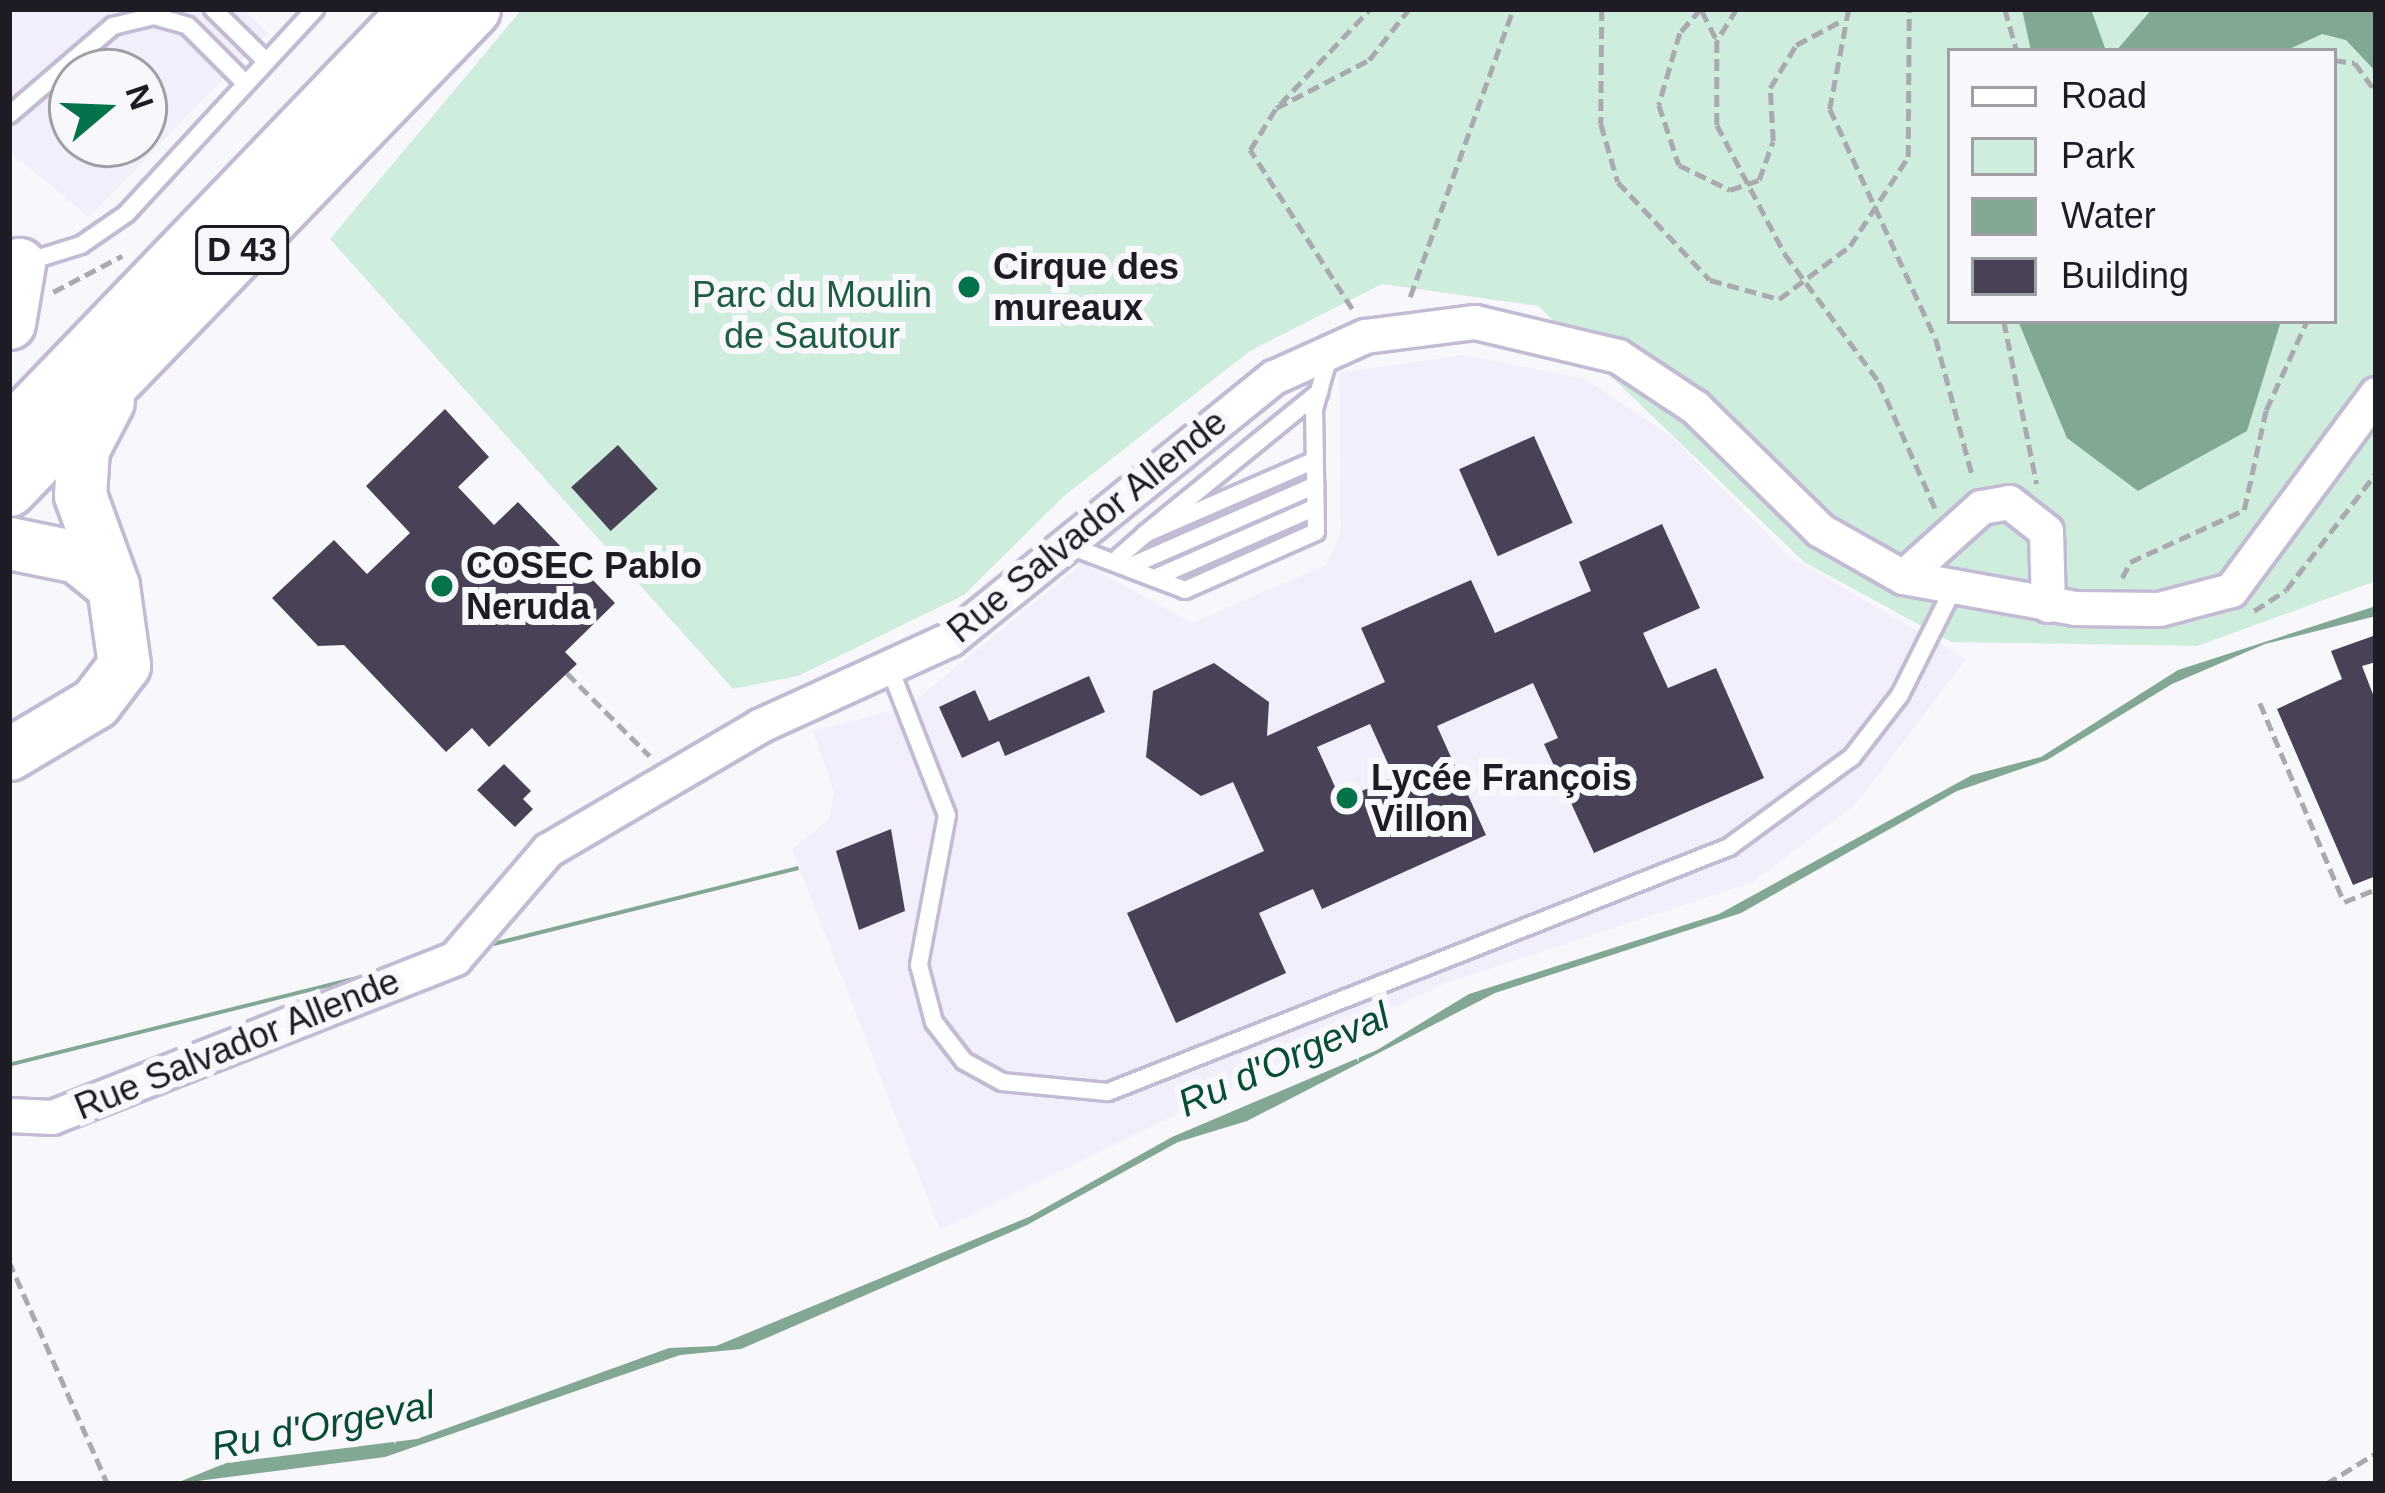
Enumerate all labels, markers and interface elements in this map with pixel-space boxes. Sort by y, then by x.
north arrow [48,48,168,168]
legend [1947,48,2337,324]
text: Road [2061,75,2147,116]
text: N [118,80,161,114]
text: Park [2061,135,2135,176]
text: Water [2061,195,2156,236]
road number: D 43 [194,223,290,277]
place label: Cirque des mureaux [993,244,1179,329]
text: Building [2061,255,2189,296]
park label: Parc du Moulin de Sautour [692,272,932,357]
marker: Cirque des mureaux [956,274,982,300]
street label: Rue Salvador Allende [938,400,1236,652]
place label: COSEC Pablo Neruda [466,543,702,628]
marker: COSEC Pablo Neruda [429,573,455,599]
place label: Lycée François Villon [1371,755,1632,840]
marker: Lycée François Villon [1334,785,1360,811]
street label: Rue Salvador Allende [67,959,407,1129]
water label: Ru d'Orgeval [1171,993,1397,1127]
water label: Ru d'Orgeval [207,1381,439,1471]

